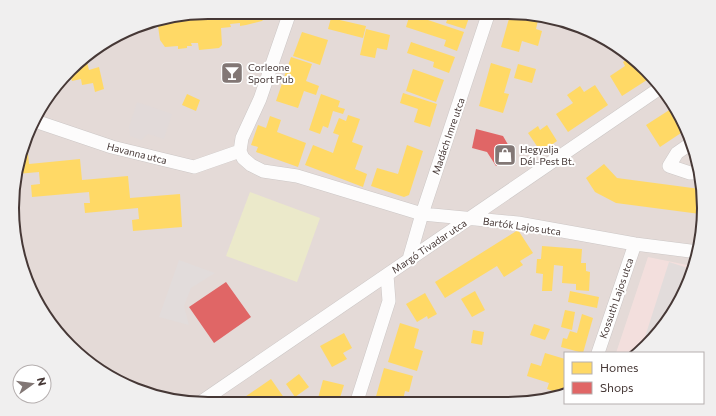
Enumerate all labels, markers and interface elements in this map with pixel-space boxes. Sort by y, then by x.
bar icon: Corleone Sport Pub [219,60,245,86]
place label: Corleone Sport Pub [248,61,294,85]
street label: Madách Imre utca [429,96,467,176]
street label: Havanna utca [106,140,168,166]
shop icon: Hegyalja Dél-Pest Bt. [492,142,518,168]
place label: Hegyalja Dél-Pest Bt. [520,143,574,167]
street label: Bartók Lajos utca [482,215,562,237]
street label: Margó Tivadar utca [389,216,469,276]
street label: Kossuth Lajos utca [597,256,635,340]
legend [564,352,704,404]
text: Homes [600,360,638,374]
north arrow [12,364,52,404]
text: N [35,376,49,387]
text: Shops [600,380,634,394]

